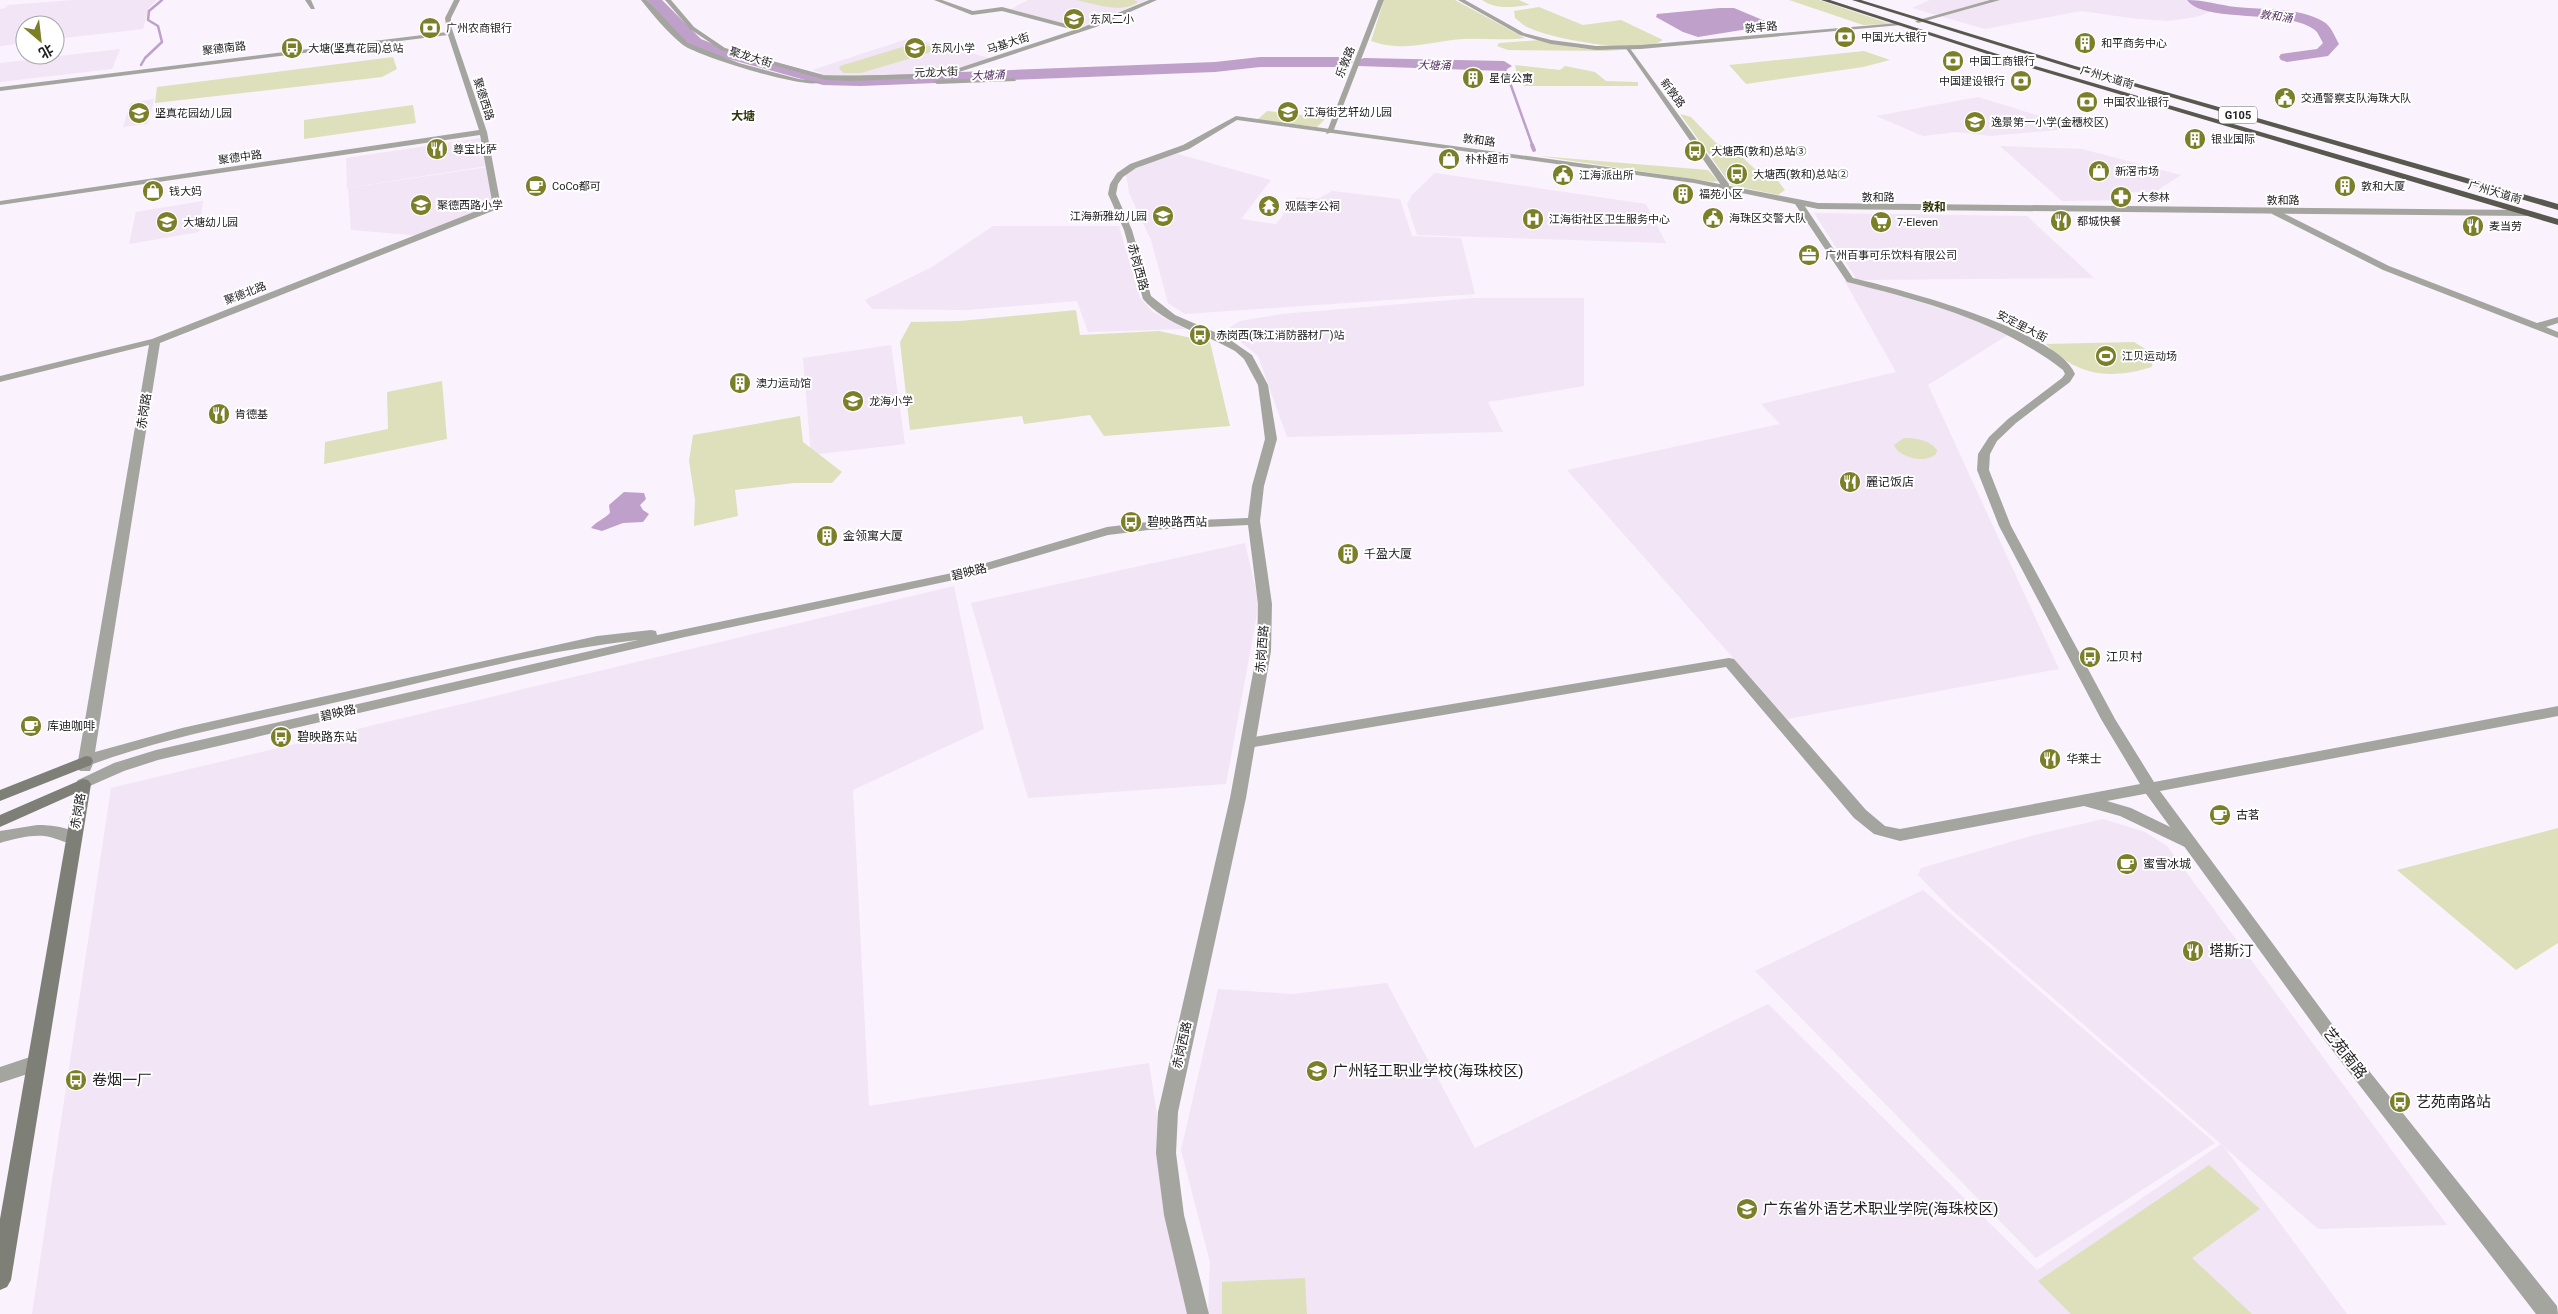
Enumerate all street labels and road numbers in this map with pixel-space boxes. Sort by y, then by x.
street label: 敦丰路 [1744,20,1778,35]
street label: 马基大街 [985,30,1031,56]
street label: 聚德南路 [201,39,247,58]
street label: 乐敦路 [1333,44,1358,80]
street label: 聚龙大街 [728,45,774,70]
street label: 广州大道南 [2079,64,2135,91]
street label: 元龙大街 [914,65,958,80]
street label: 聚德西路 [471,76,497,122]
street label: 新敦路 [1657,76,1688,110]
road number: G105 [2219,106,2257,124]
street label: 敦和路 [1462,132,1496,149]
street label: 聚德中路 [217,148,263,167]
street label: 广州大道南 [2467,179,2523,206]
street label: 敦和路 [1862,191,1895,204]
street label: 敦和路 [2267,194,2300,207]
street label: 赤岗西路 [1125,242,1151,292]
street label: 聚德北路 [222,280,268,307]
street label: 安定里大街 [1994,308,2049,345]
street label: 赤岗路 [134,392,154,430]
street label: 碧映路 [950,561,988,583]
street label: 赤岗西路 [1253,624,1271,674]
street label: 碧映路 [319,702,357,724]
street label: 赤岗路 [68,792,88,830]
street label: 赤岗西路 [1170,1020,1194,1070]
street label: 艺苑南路 [2319,1024,2371,1082]

